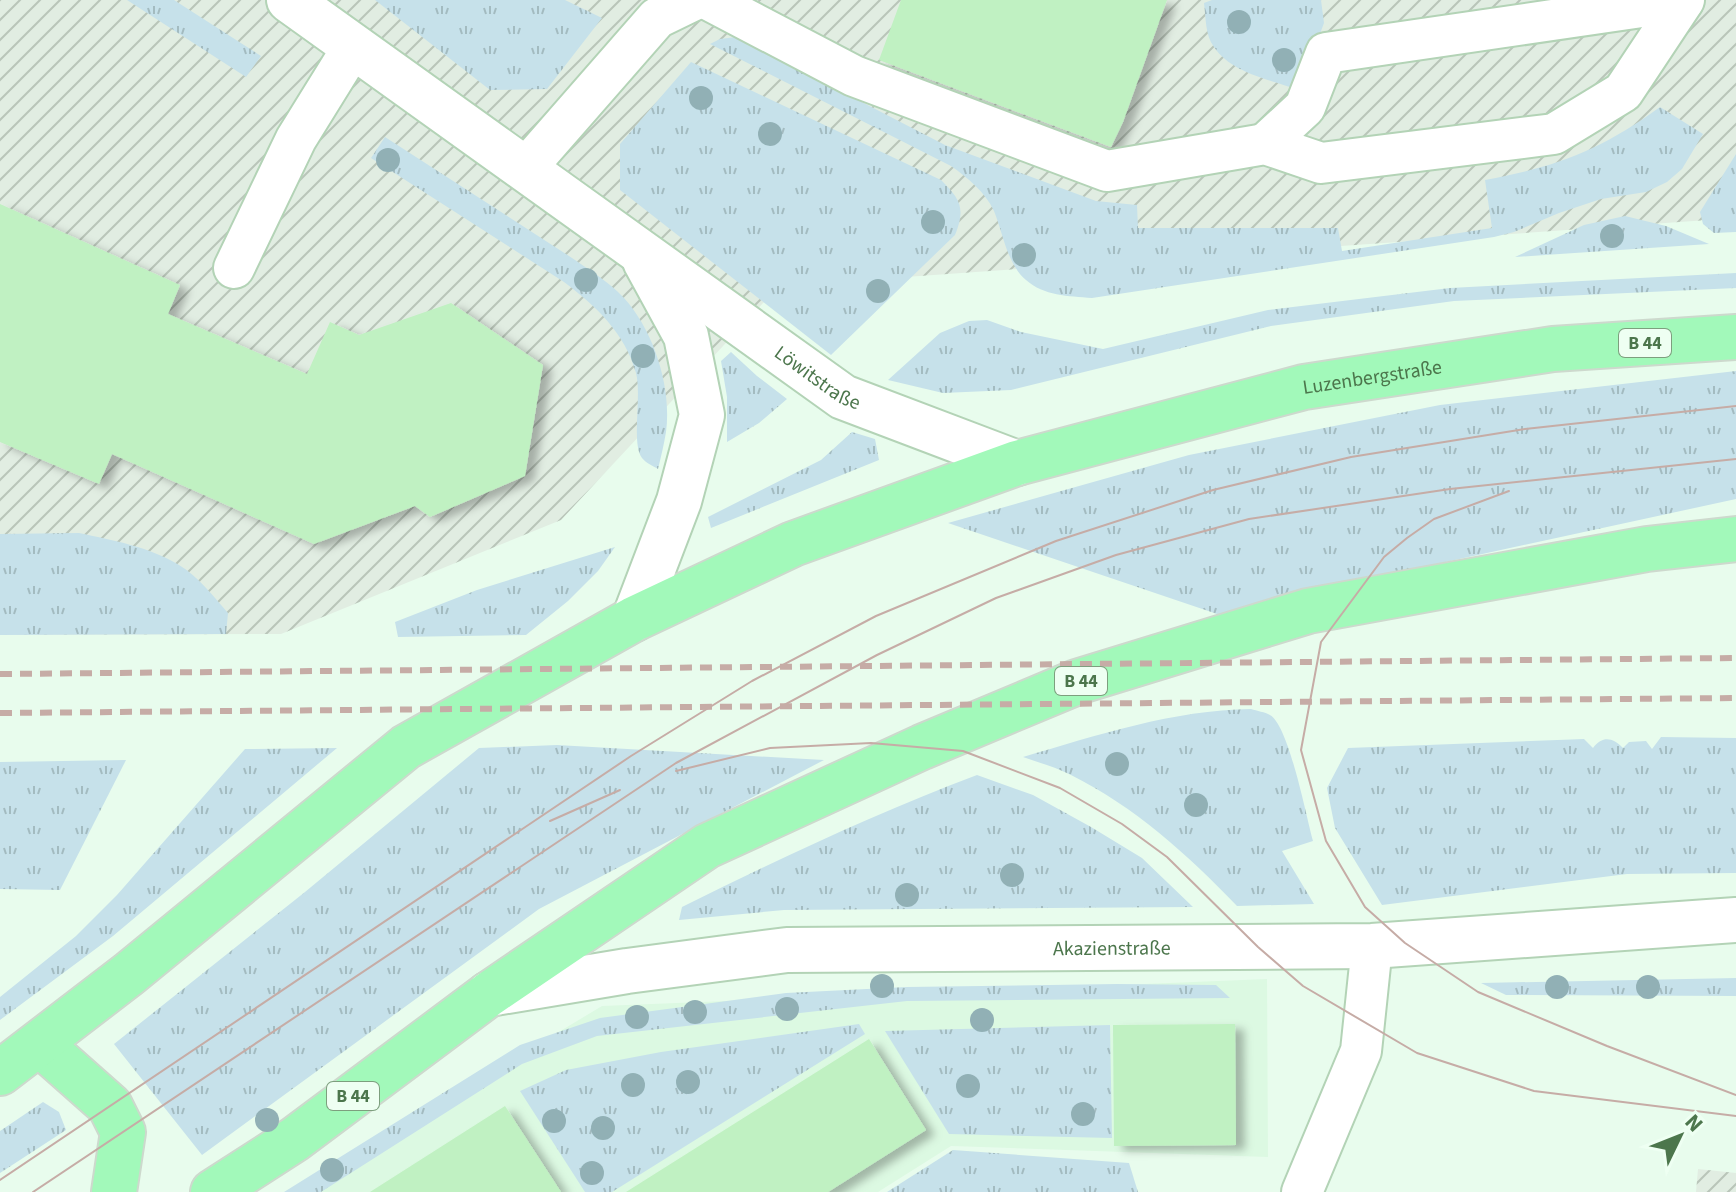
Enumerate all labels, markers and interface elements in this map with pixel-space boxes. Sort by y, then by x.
road number: B 44 [1619,329,1671,357]
street label: Löwitstraße [768,339,864,417]
street label: Luzenbergstraße [1301,353,1444,402]
road number: B 44 [1055,667,1107,695]
street label: Akazienstraße [1053,934,1171,963]
road number: B 44 [327,1082,379,1110]
north arrow [1640,1096,1720,1176]
text: N [1677,1107,1711,1139]

